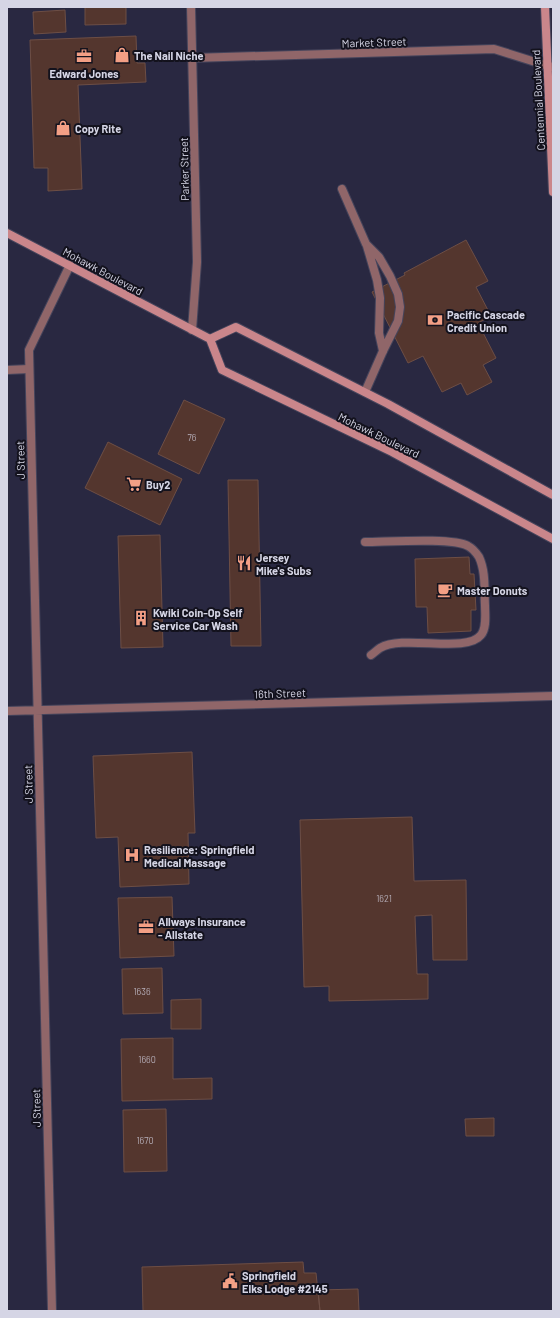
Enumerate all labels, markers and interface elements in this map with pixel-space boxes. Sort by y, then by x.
street label: Market Street [341,34,407,50]
shop icon: The Nail Niche [113,46,131,64]
office icon: Edward Jones [75,47,93,65]
place label: The Nail Niche [134,49,203,62]
street label: Centennial Boulevard [529,49,547,151]
place label: Edward Jones [49,67,119,80]
shop icon: Copy Rite [54,119,72,137]
place label: Copy Rite [75,122,121,135]
street label: Parker Street [177,137,191,201]
street label: Mohawk Boulevard [61,244,145,298]
place label: Pacific Cascade Credit Union [447,308,525,334]
bank icon: Pacific Cascade Credit Union [426,311,444,329]
street label: Mohawk Boulevard [336,410,422,460]
house number: 76 [188,432,197,443]
street label: J Street [13,441,27,479]
supermarket icon: Buy2 [125,475,143,493]
place label: Buy2 [146,478,170,491]
place label: Jersey Mike's Subs [256,551,312,577]
restaurant icon: Jersey Mike's Subs [235,554,253,572]
cafe icon: Master Donuts [436,581,454,599]
place label: Master Donuts [457,584,528,597]
place label: Kwiki Coin-Op Self Service Car Wash [153,606,243,632]
building icon: Kwiki Coin-Op Self Service Car Wash [132,609,150,627]
street label: 16th Street [254,686,306,700]
street label: J Street [21,765,35,803]
place label: Resilience: Springfield Medical Massage [144,843,254,869]
hospital icon: Resilience: Springfield Medical Massage [123,846,141,864]
house number: 1621 [376,893,392,904]
place label: Allways Insurance - Allstate [158,915,246,941]
office icon: Allways Insurance - Allstate [137,918,155,936]
house number: 1636 [133,986,151,997]
house number: 1660 [138,1054,156,1065]
street label: J Street [29,1089,43,1127]
house number: 1670 [136,1135,154,1146]
place label: Springfield Elks Lodge #2145 [242,1269,328,1295]
public building icon: Springfield Elks Lodge #2145 [221,1272,239,1290]

